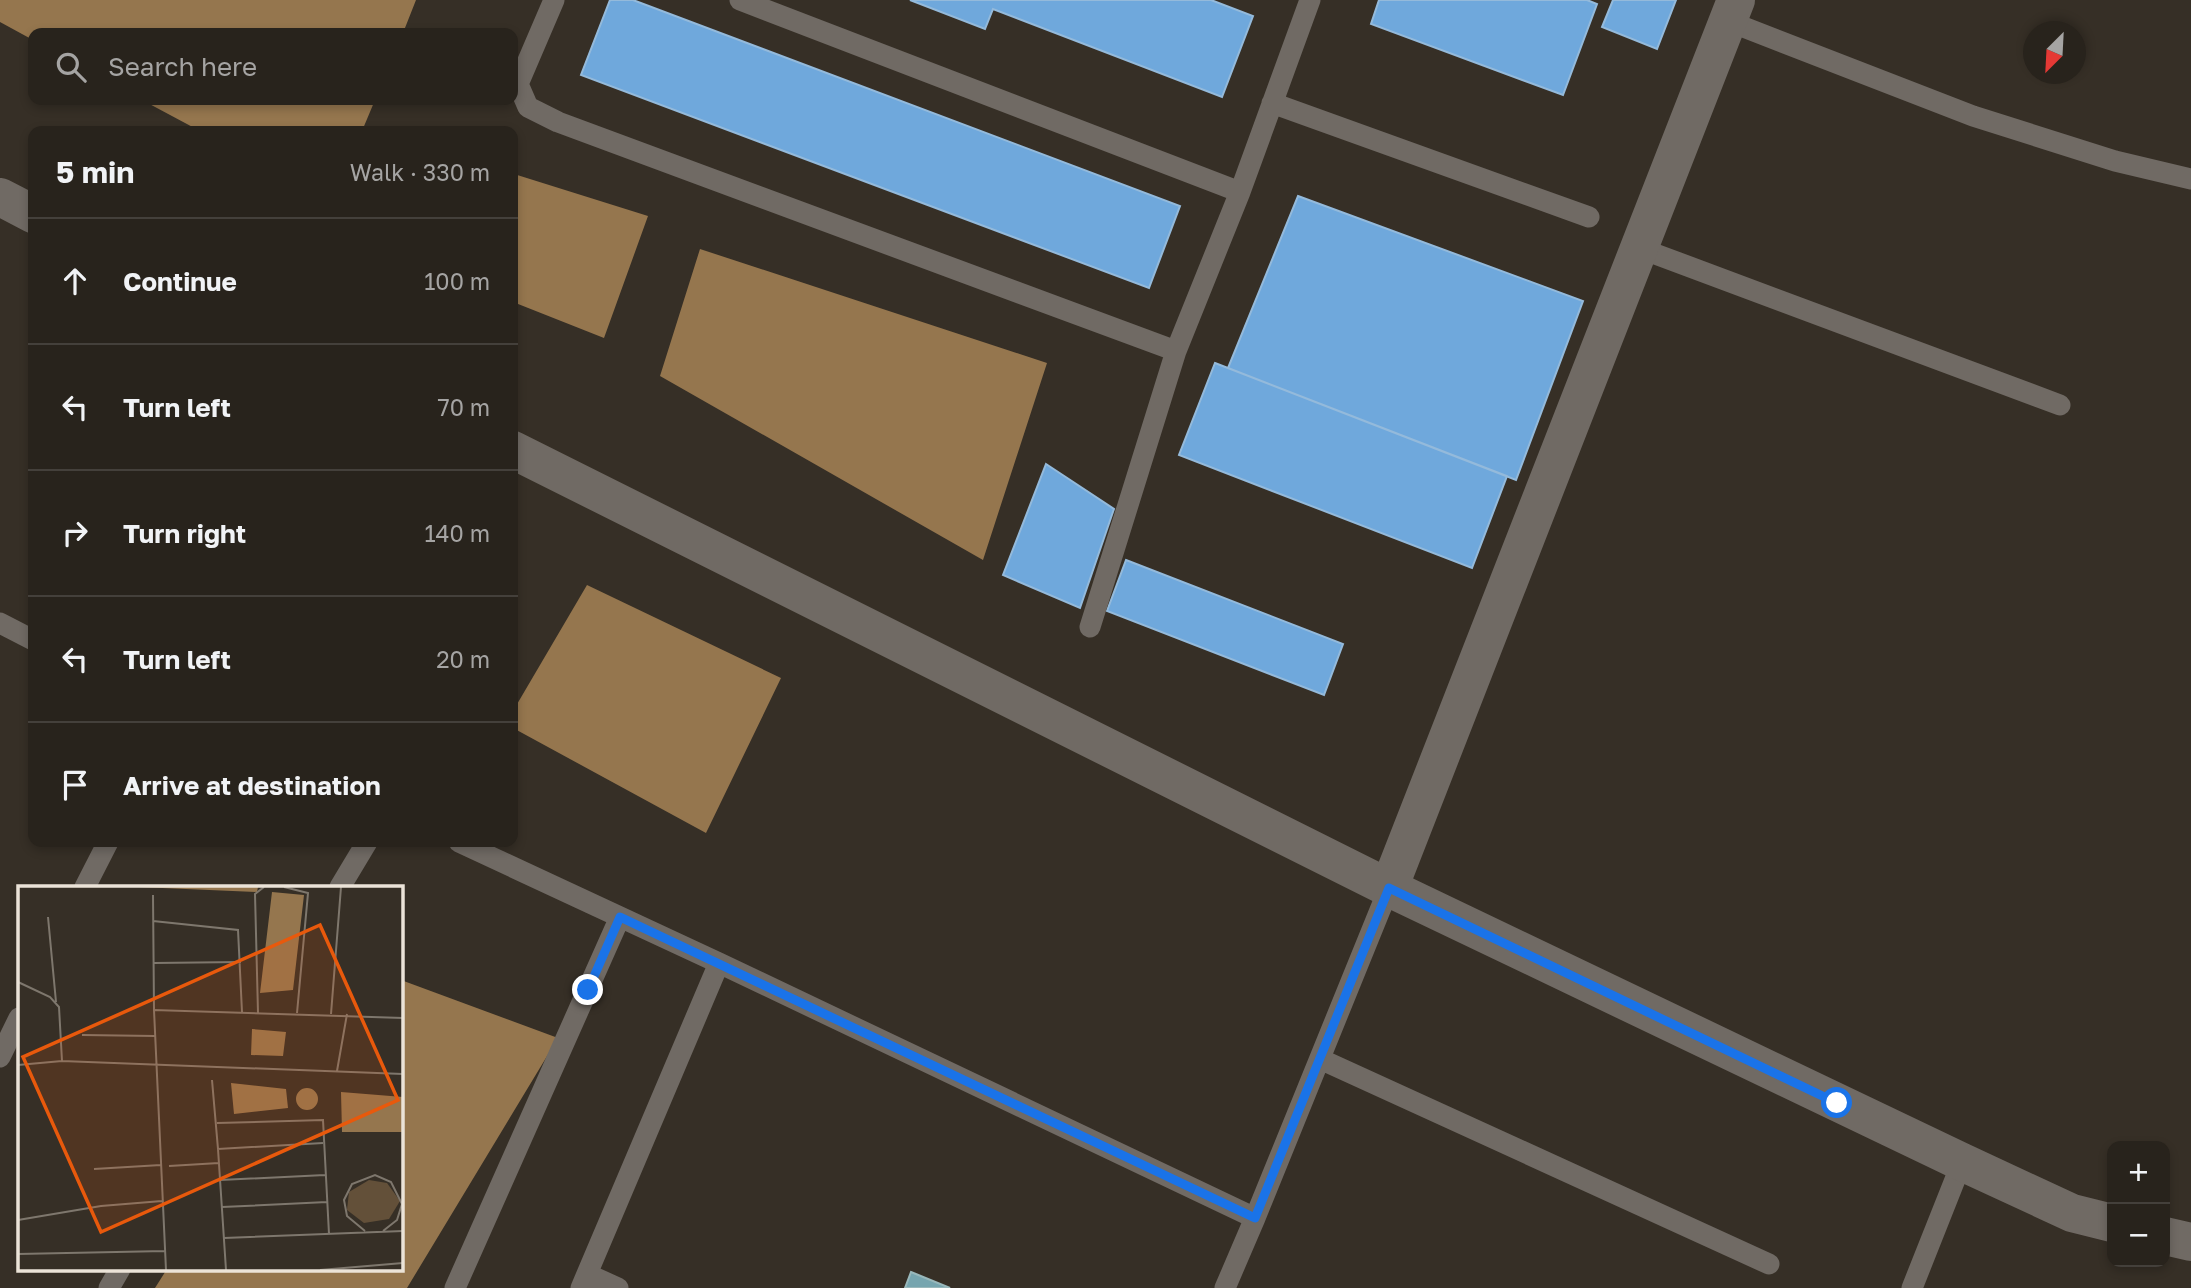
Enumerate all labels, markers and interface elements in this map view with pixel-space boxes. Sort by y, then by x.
north arrow [2023,21,2086,84]
search box [28,28,518,105]
icon: search [52,48,90,86]
text: Search here [108,51,257,82]
text: 5 min [56,154,134,190]
text: Walk · 330 m [350,158,490,186]
icon: ahead [56,262,94,300]
text: Continue [123,266,237,297]
text: 100 m [424,267,490,295]
icon: left [56,388,94,426]
text: Turn left [123,392,231,423]
text: 70 m [437,393,490,421]
icon: right [56,514,94,552]
text: Turn right [123,518,246,549]
text: 140 m [424,519,490,547]
icon: left [56,640,94,678]
text: Turn left [123,644,231,675]
text: 20 m [436,645,490,673]
icon: arrive [56,766,94,804]
text: Arrive at destination [123,770,381,801]
inset map [18,886,402,1270]
route end [572,974,603,1005]
route start [1821,1087,1852,1118]
map controls [2107,1141,2170,1267]
button: + [2107,1141,2170,1204]
button: − [2107,1204,2170,1267]

